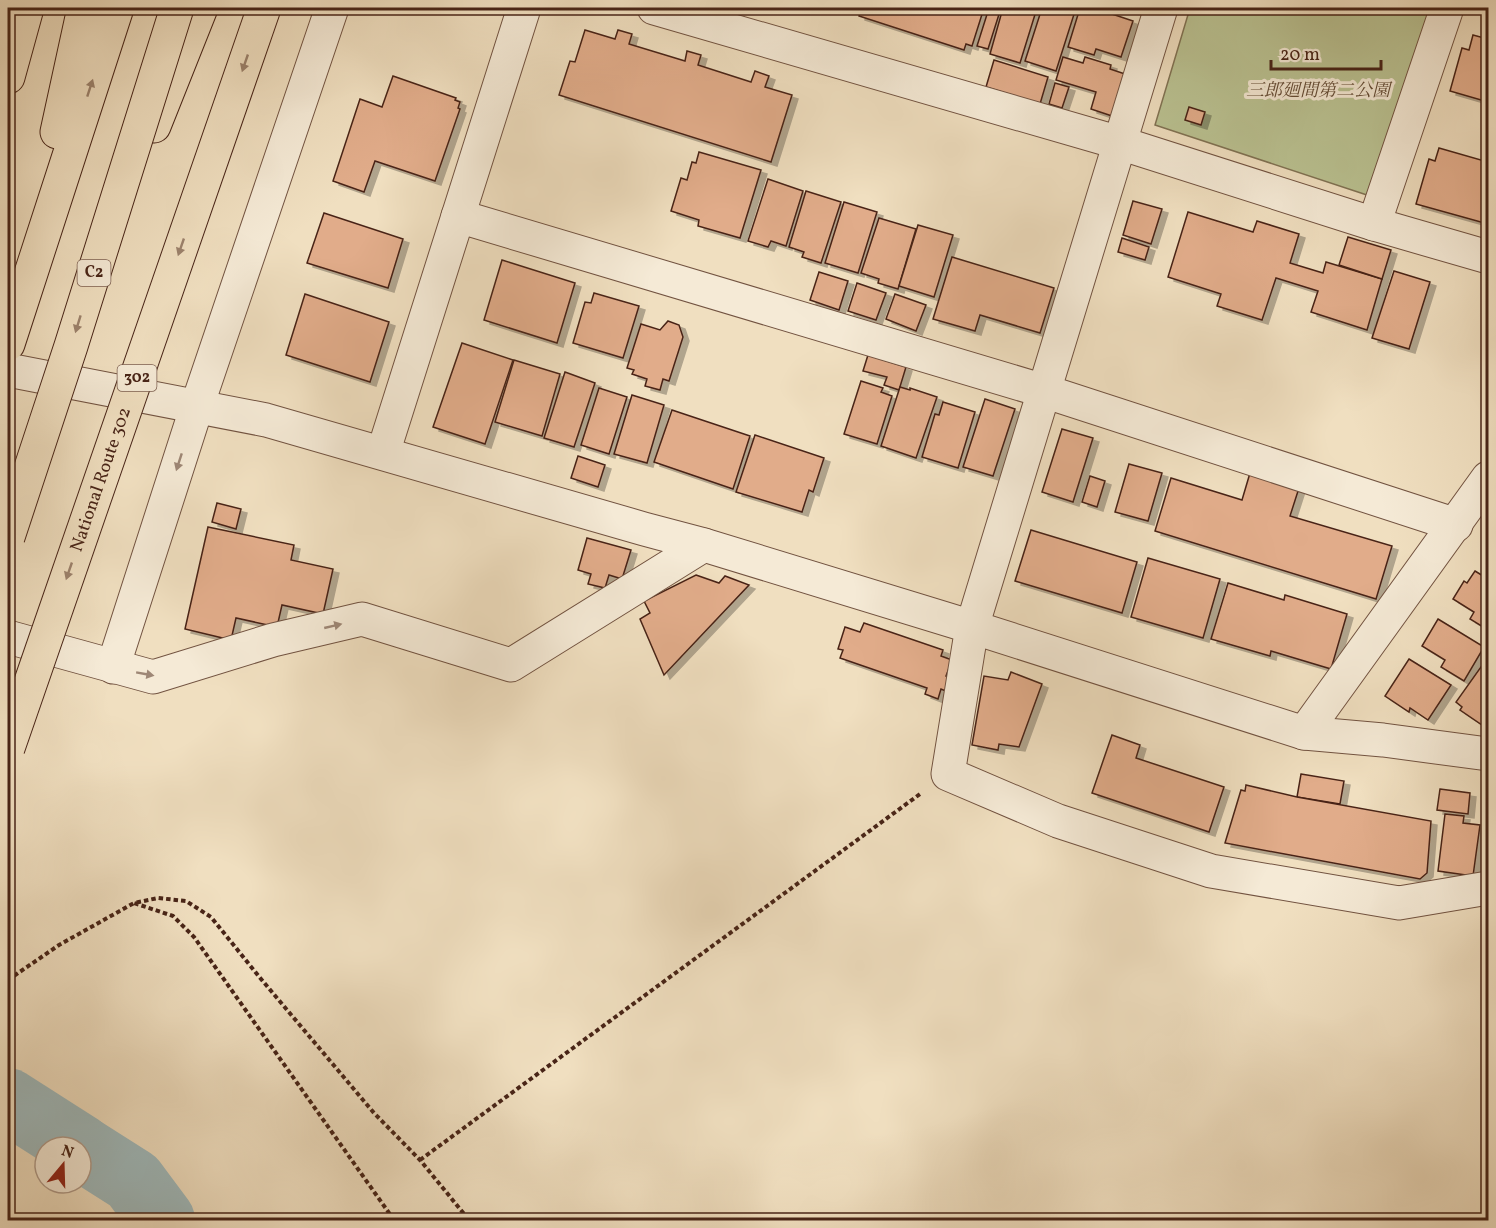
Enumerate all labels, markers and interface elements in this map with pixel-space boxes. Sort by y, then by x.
scale bar [1271,33,1380,71]
text: 20 m [1280,43,1320,68]
one-way arrow [239,54,249,72]
one-way arrow [86,79,96,97]
park label: 三郎廻間第二公園 [1246,79,1393,104]
one-way arrow [176,238,186,256]
road number: C2 [78,260,110,286]
one-way arrow [73,315,82,333]
road number: 302 [118,365,156,391]
street label: National Route 302 [64,404,137,555]
one-way arrow [173,453,183,471]
one-way arrow [64,562,74,580]
one-way arrow [324,621,343,630]
one-way arrow [136,670,155,679]
north arrow [33,1135,93,1195]
text: N [58,1140,77,1165]

